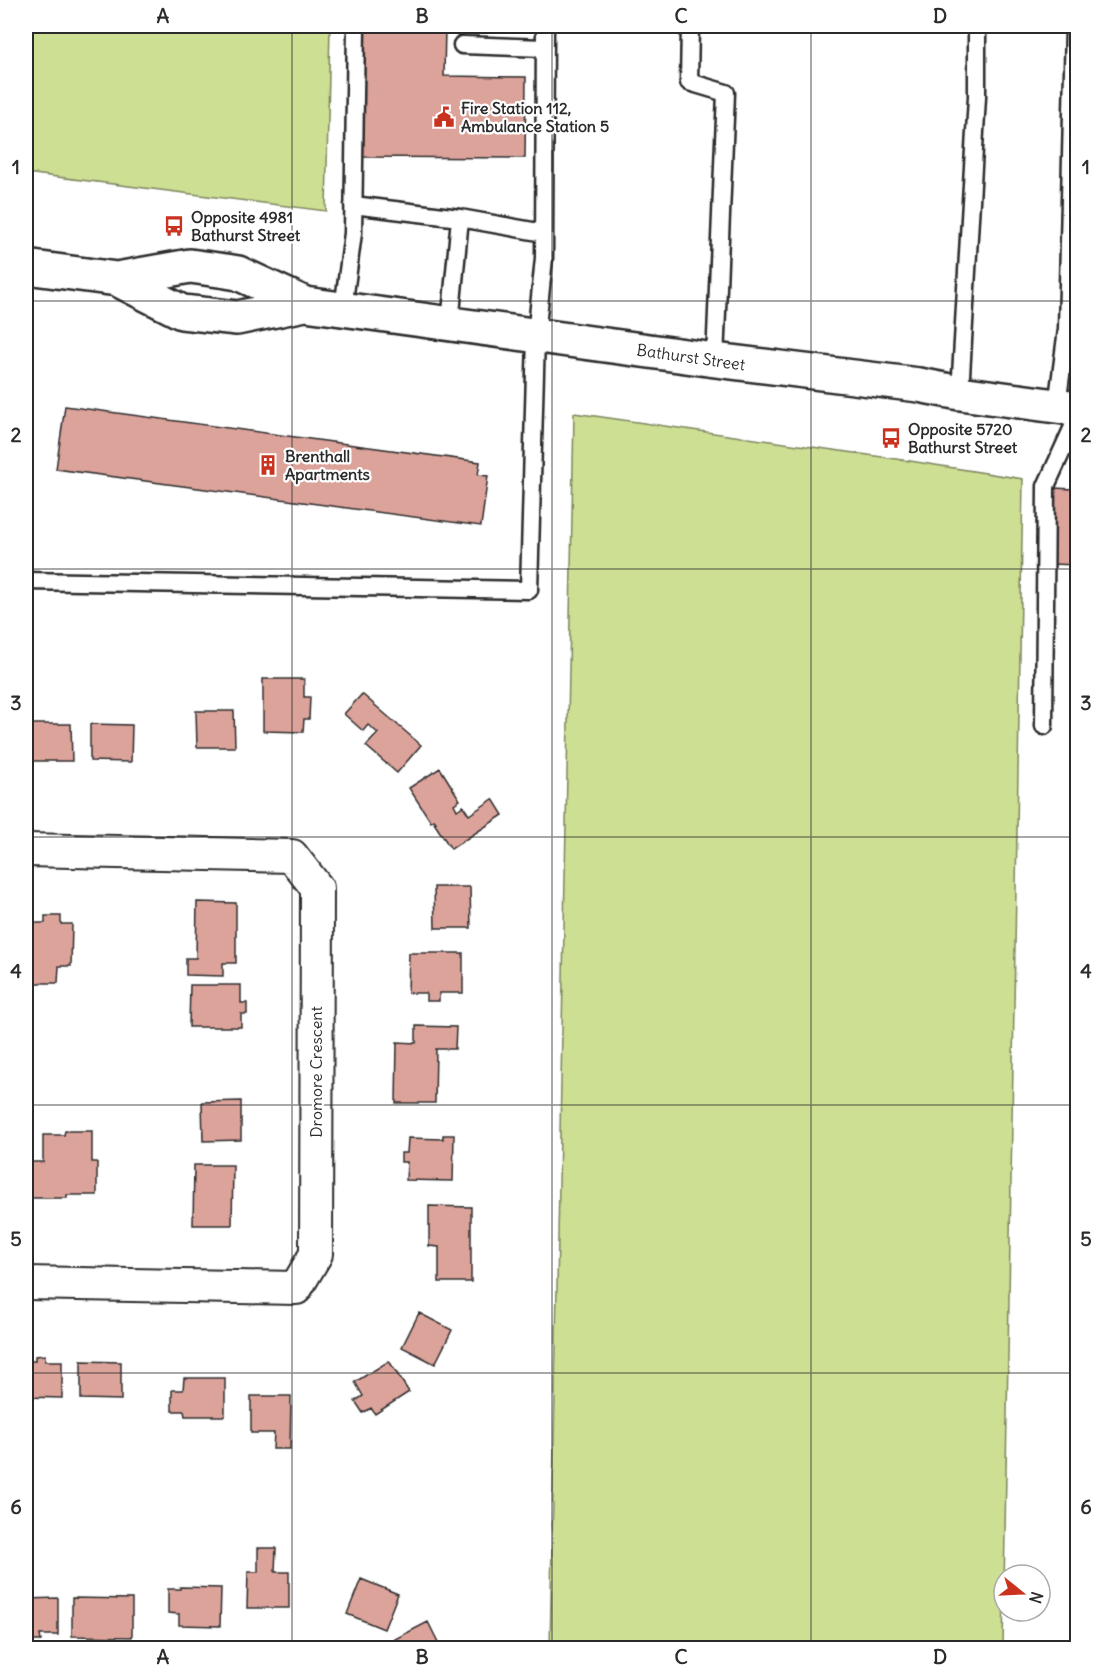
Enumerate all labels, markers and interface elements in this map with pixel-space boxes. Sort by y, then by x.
text: A [157,3,170,28]
text: B [415,3,429,28]
text: C [674,3,688,28]
text: D [933,3,947,28]
place label: Fire Station 112, Ambulance Station 5 [461,98,609,136]
public building icon: Fire Station 112, Ambulance Station 5 [432,105,456,129]
text: 1 [12,154,20,179]
text: 1 [1082,154,1090,179]
place label: Opposite 4981 Bathurst Street [191,207,301,245]
bus stop icon: Opposite 4981 Bathurst Street [162,214,186,238]
street label: Bathurst Street [636,339,747,375]
place label: Opposite 5720 Bathurst Street [908,419,1018,457]
text: 2 [11,422,22,447]
text: 2 [1081,422,1092,447]
bus stop icon: Opposite 5720 Bathurst Street [879,426,903,450]
place label: Brenthall Apartments [285,446,370,485]
building icon: Brenthall Apartments [256,453,280,477]
text: 3 [10,690,22,715]
text: 3 [1080,690,1092,715]
text: 4 [10,958,22,983]
text: 4 [1080,958,1092,983]
street label: Dromore Crescent [306,1006,326,1138]
text: 5 [10,1226,22,1251]
text: 5 [1080,1226,1092,1251]
text: 6 [10,1494,22,1519]
text: 6 [1080,1494,1092,1519]
north arrow [992,1563,1052,1623]
text: N [1025,1589,1047,1606]
text: A [157,1644,170,1669]
text: B [415,1644,429,1669]
text: C [674,1644,688,1669]
text: D [933,1644,947,1669]

